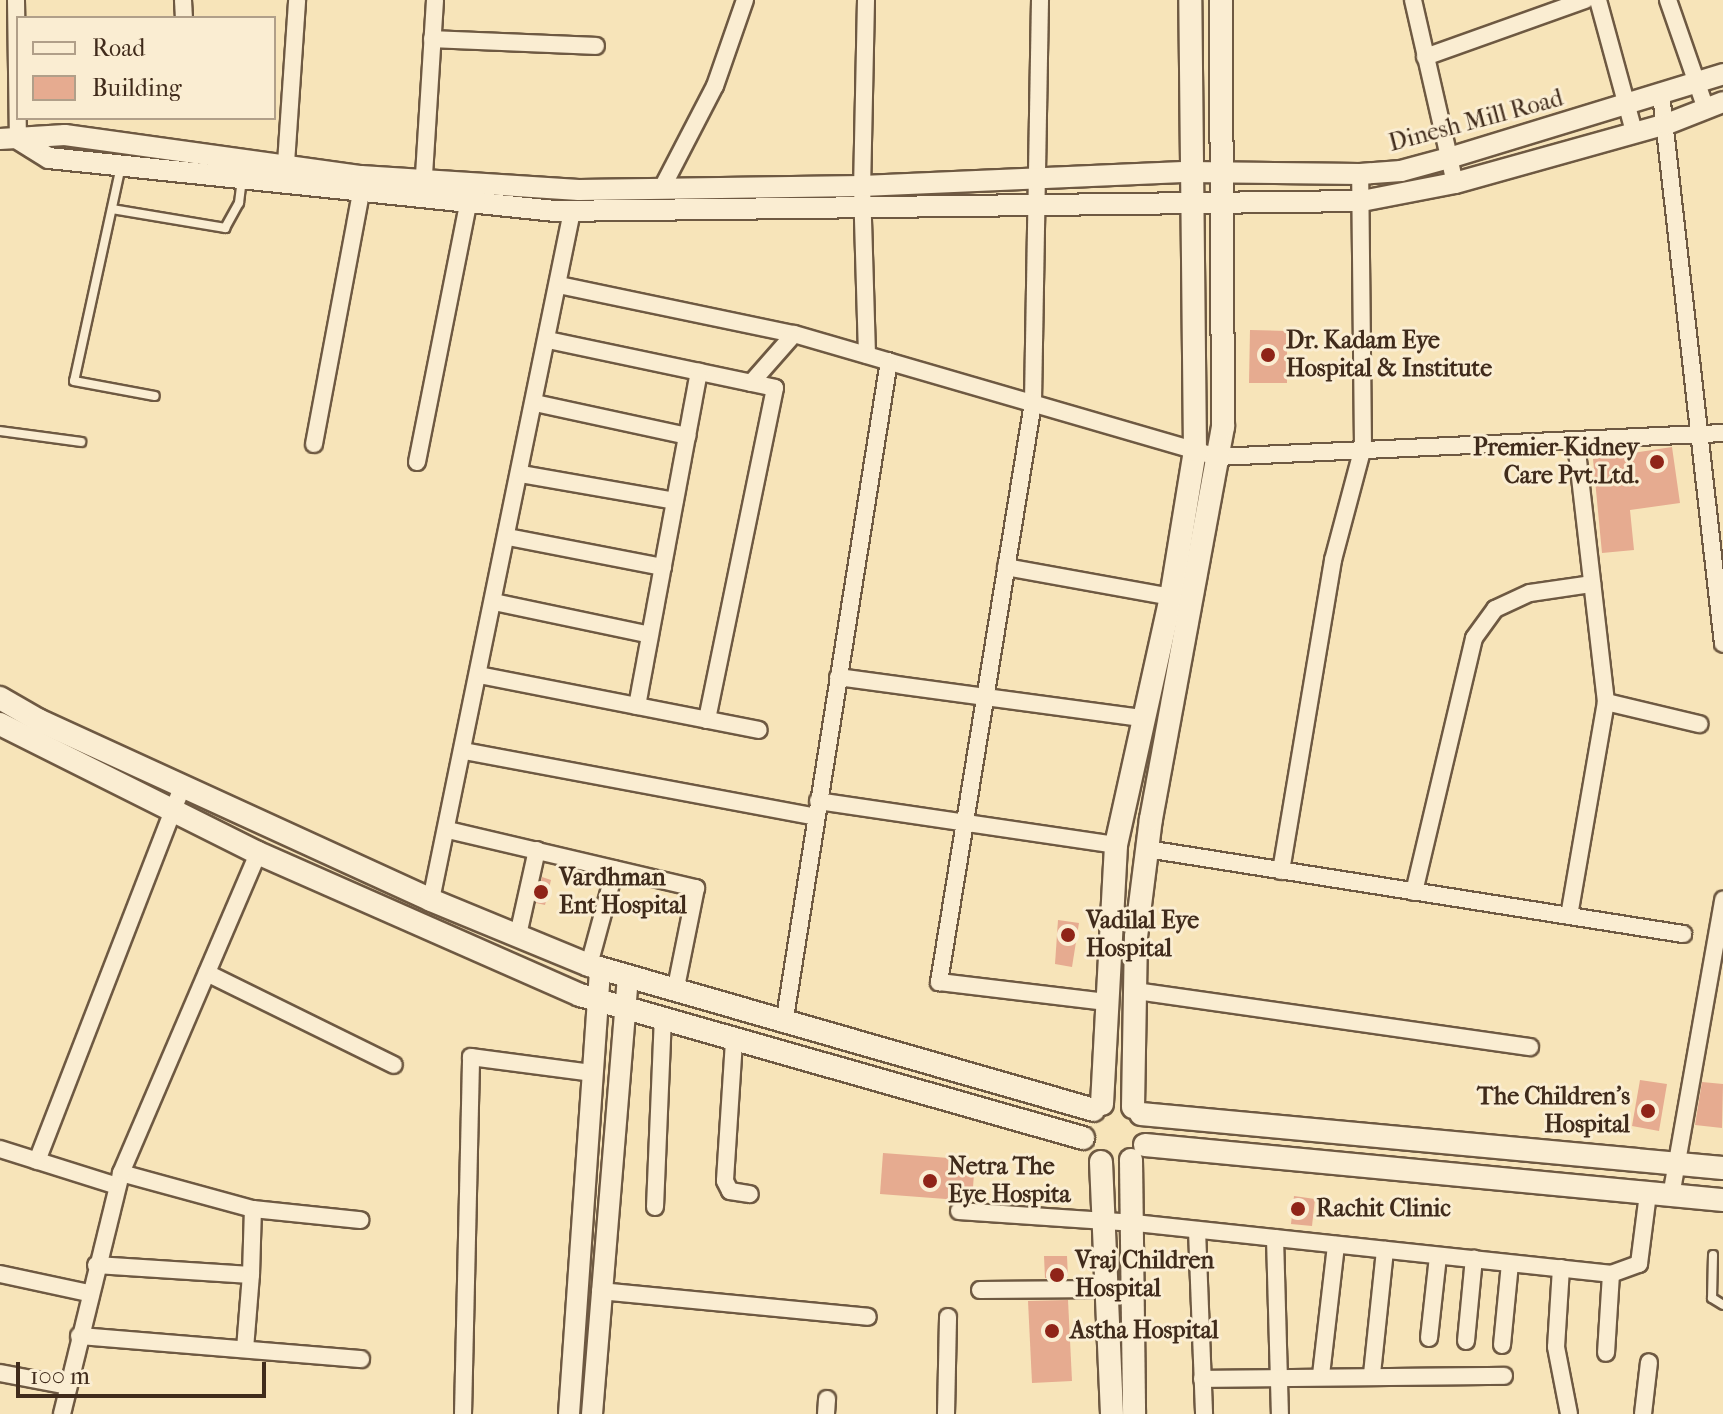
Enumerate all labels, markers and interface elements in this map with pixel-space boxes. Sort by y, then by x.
legend [16,16,276,120]
text: Road [92,34,145,62]
text: Building [92,74,182,102]
street label: Dinesh Mill Road [1386,84,1566,158]
place label: Dr. Kadam Eye Hospital & Institute [1286,327,1492,383]
marker: Dr. Kadam Eye Hospital & Institute [1257,344,1279,366]
place label: Premier Kidney Care Pvt.Ltd. [1473,434,1639,490]
marker: Premier Kidney Care Pvt.Ltd. [1646,451,1668,473]
place label: Vardhman Ent Hospital [559,864,687,920]
marker: Vardhman Ent Hospital [530,881,552,903]
place label: Vadilal Eye Hospital [1086,907,1199,963]
marker: Vadilal Eye Hospital [1057,924,1079,946]
place label: The Children's Hospital [1477,1083,1630,1139]
marker: The Children's Hospital [1637,1100,1659,1122]
place label: Netra The Eye Hospita [948,1153,1071,1209]
marker: Netra The Eye Hospita [919,1170,941,1192]
place label: Rachit Clinic [1316,1195,1451,1223]
marker: Rachit Clinic [1287,1198,1309,1220]
place label: Vraj Children Hospital [1075,1247,1214,1303]
marker: Vraj Children Hospital [1046,1264,1068,1286]
place label: Astha Hospital [1070,1317,1219,1345]
marker: Astha Hospital [1041,1320,1063,1342]
scale bar [20,1346,270,1396]
text: 100 m [30,1362,90,1390]

